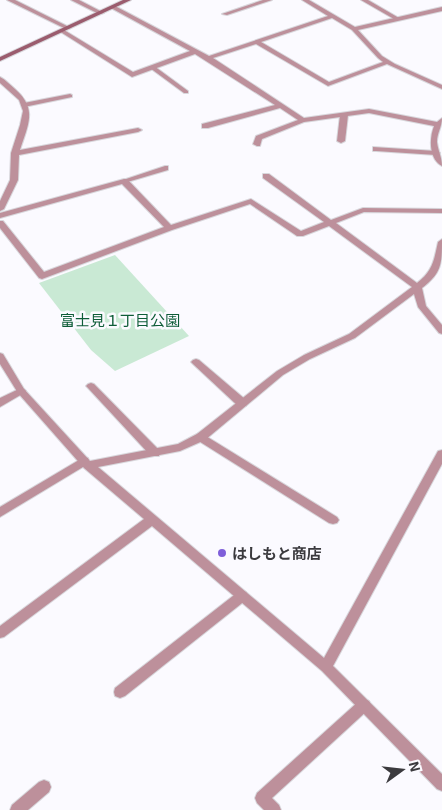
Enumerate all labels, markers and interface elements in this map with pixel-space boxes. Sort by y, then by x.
park label: 富士見１丁目公園 [60,311,180,329]
place label: はしもと商店 [232,544,322,562]
marker: はしもと商店 [216,547,228,559]
north arrow [377,745,427,795]
text: N [406,759,425,774]

